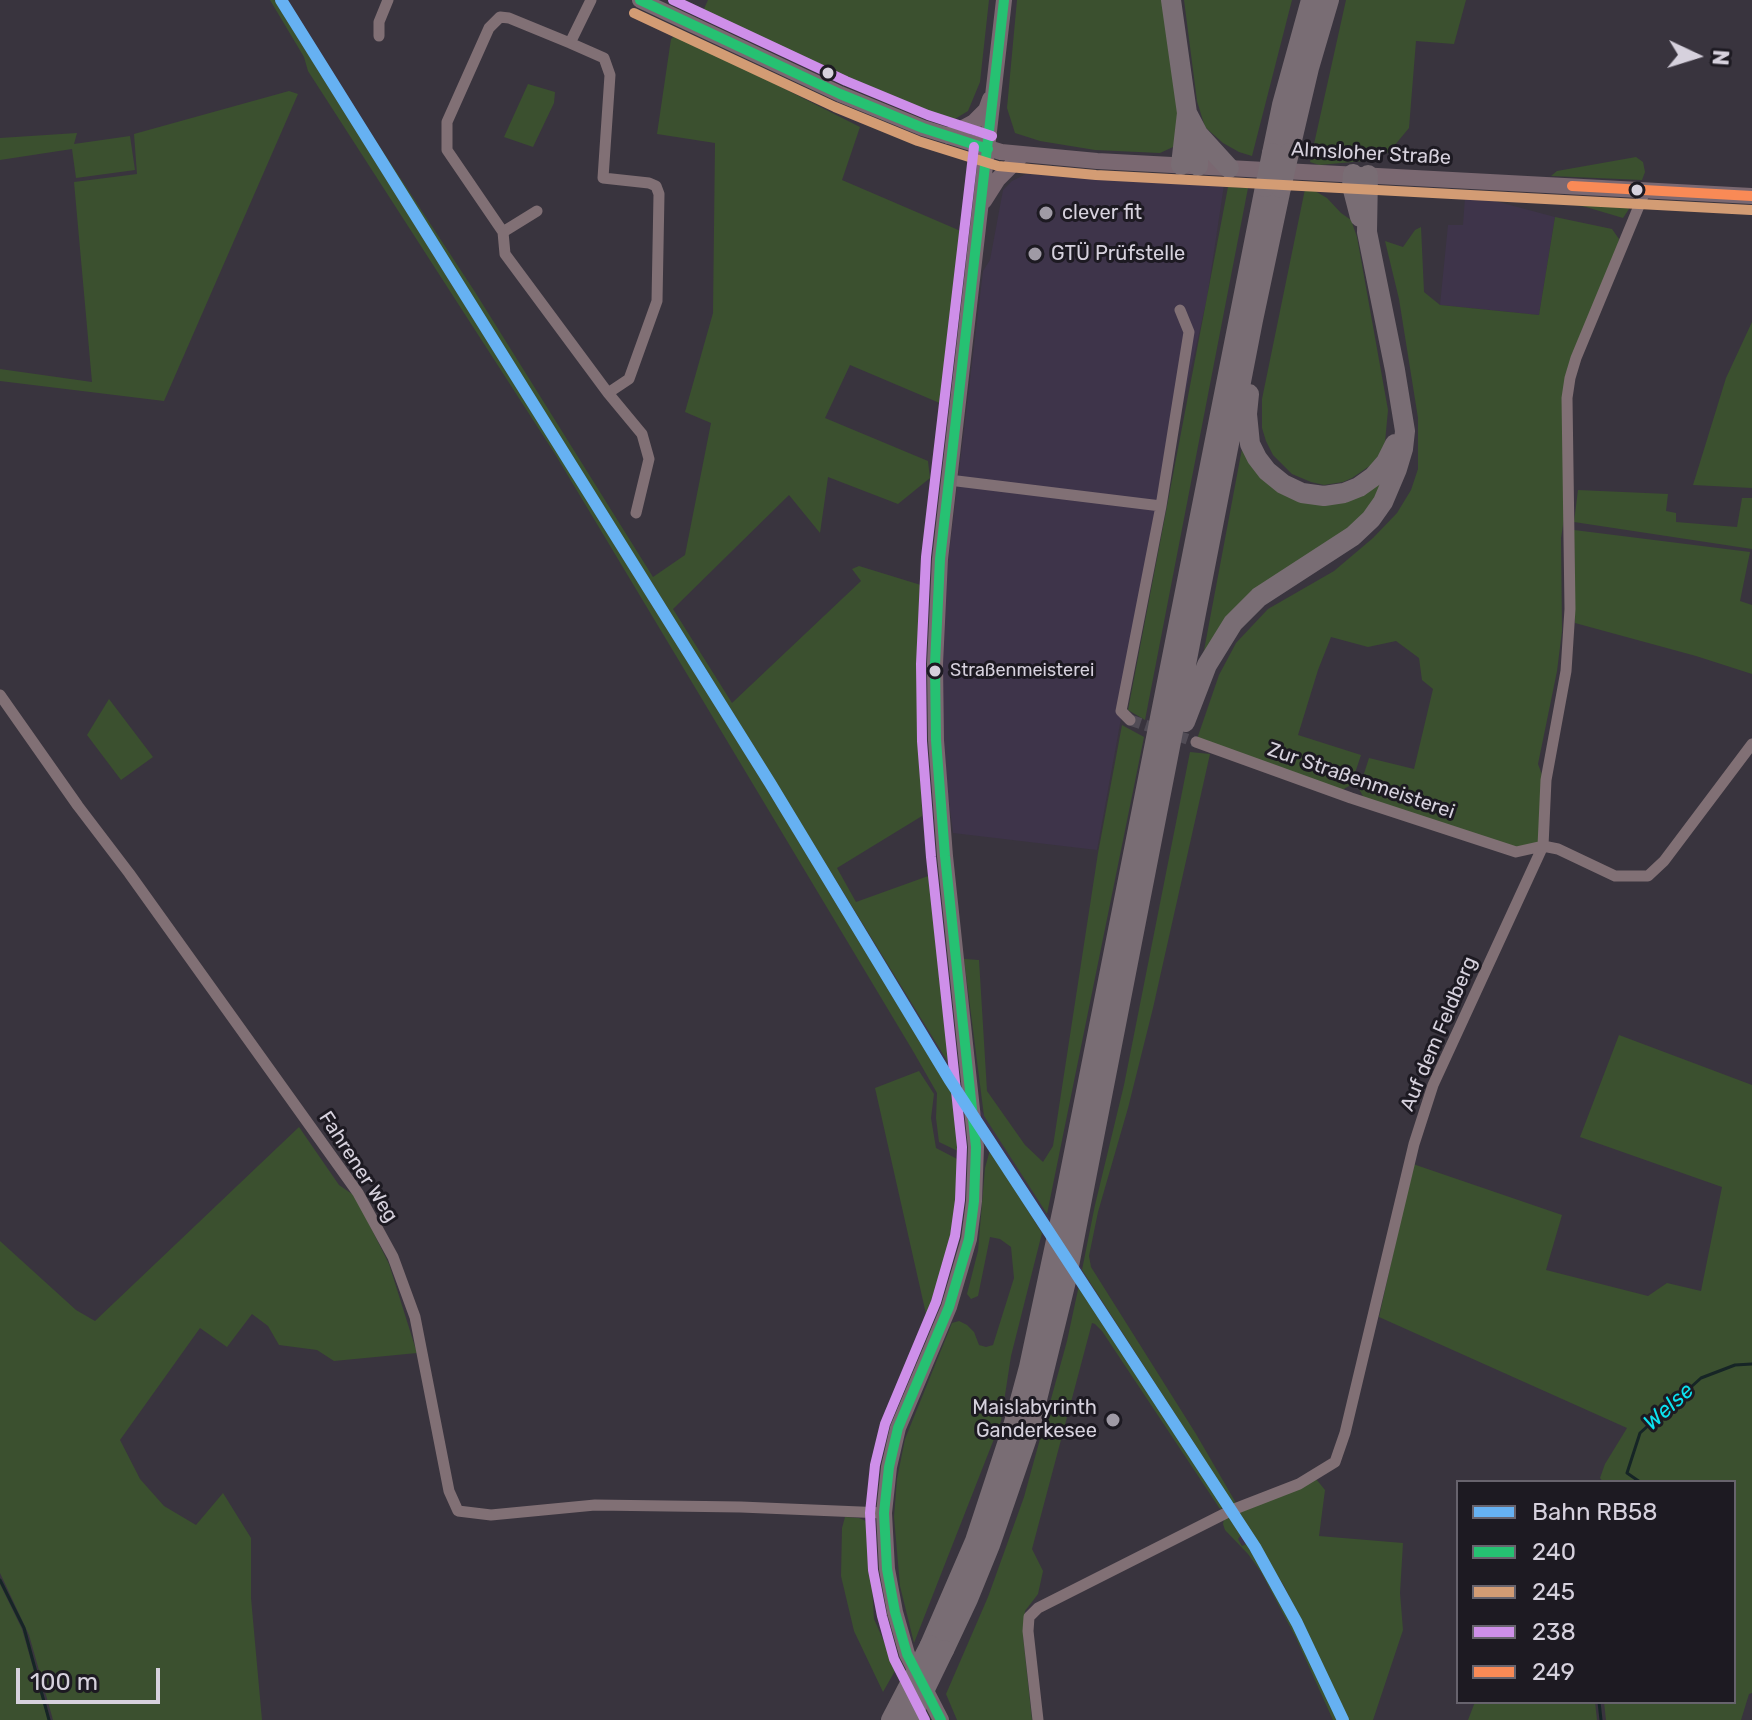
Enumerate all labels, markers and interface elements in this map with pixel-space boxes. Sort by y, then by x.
north arrow [1656,16,1736,96]
text: N [1706,49,1734,67]
unlabelled marker [820,65,836,81]
street label: Almsloher Straße [1290,138,1452,170]
unlabelled marker [1629,182,1645,198]
place label: clever fit [1062,201,1142,225]
marker: clever fit [1037,204,1055,222]
place label: GTÜ Prüfstelle [1051,242,1185,266]
marker: GTÜ Prüfstelle [1026,245,1044,263]
place label: Straßenmeisterei [950,660,1094,682]
marker: Straßenmeisterei [927,663,943,679]
street label: Zur Straßenmeisterei [1264,738,1458,824]
street label: Auf dem Feldberg [1396,953,1482,1115]
street label: Fahrener Weg [313,1107,403,1227]
water label: Welse [1639,1378,1699,1436]
place label: Maislabyrinth Ganderkesee [972,1396,1097,1443]
marker: Maislabyrinth Ganderkesee [1104,1411,1122,1429]
legend [1456,1480,1736,1704]
text: Bahn RB58 [1532,1498,1658,1526]
text: 240 [1532,1538,1576,1566]
text: 245 [1532,1578,1575,1606]
text: 238 [1532,1618,1576,1646]
scale bar [20,1652,164,1702]
text: 249 [1532,1658,1575,1686]
text: 100 m [30,1668,98,1696]

